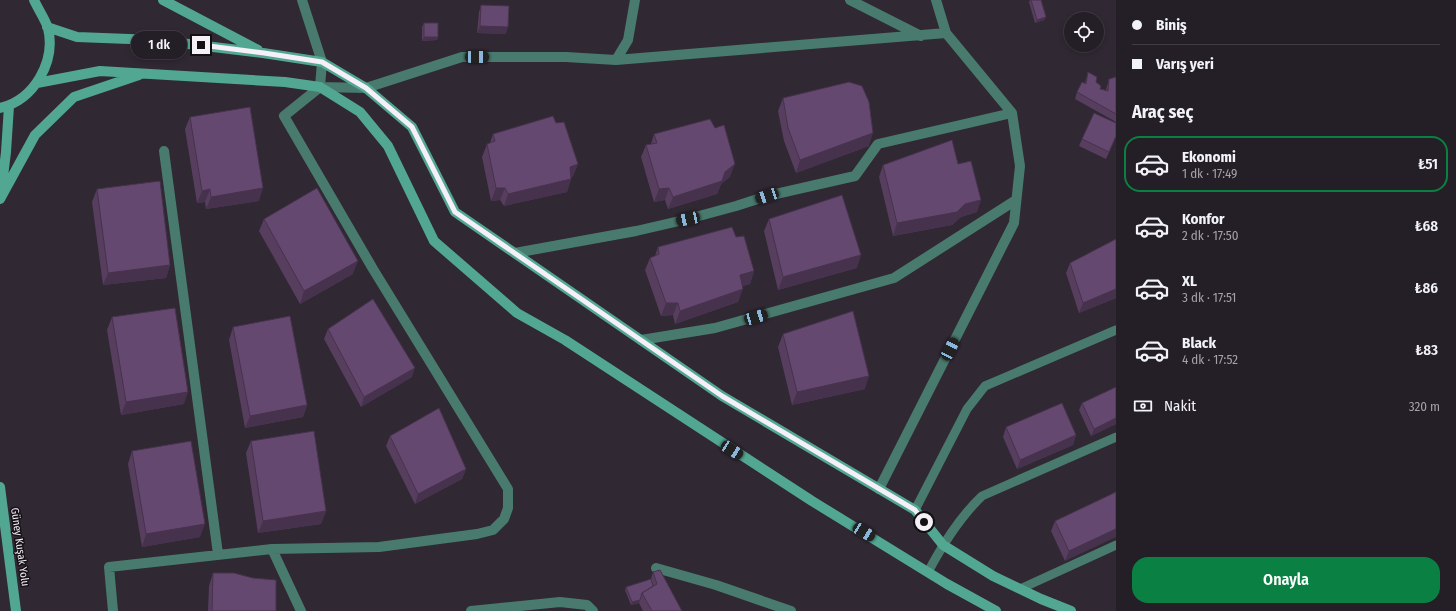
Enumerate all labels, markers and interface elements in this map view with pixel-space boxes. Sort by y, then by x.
map controls [1064,12,1104,52]
button: locate [1064,12,1104,52]
text: Biniş [1156,16,1187,34]
callout: 1 dk [131,31,187,59]
route end [192,36,210,54]
text: 1 dk [148,37,170,52]
car [465,51,489,63]
text: Varış yeri [1156,55,1214,73]
text: Araç seç [1132,101,1193,123]
icon: car [1134,146,1170,182]
text: Ekonomi [1182,148,1236,166]
text: ₺51 [1418,155,1438,173]
text: 1 dk · 17:49 [1182,166,1237,181]
car [754,187,780,205]
icon: car [1134,208,1170,244]
text: Konfor [1182,210,1225,228]
car [675,211,701,227]
text: ₺68 [1415,217,1438,235]
text: 2 dk · 17:50 [1182,228,1239,243]
icon: car [1134,270,1170,306]
text: XL [1182,272,1197,290]
text: ₺86 [1415,279,1438,297]
text: 3 dk · 17:51 [1182,290,1236,305]
car [743,308,769,326]
icon: car [1134,332,1170,368]
text: Black [1182,334,1216,352]
car [939,336,961,362]
text: ₺83 [1415,341,1438,359]
text: 4 dk · 17:52 [1182,352,1238,367]
icon: cash [1132,395,1154,417]
text: Nakit [1164,397,1196,415]
text: 320 m [1409,399,1440,414]
car [719,438,745,462]
street label: Güney Kuşak Yolu [8,507,32,587]
route start [915,513,933,531]
car [851,521,877,543]
button: Onayla [1132,557,1440,603]

